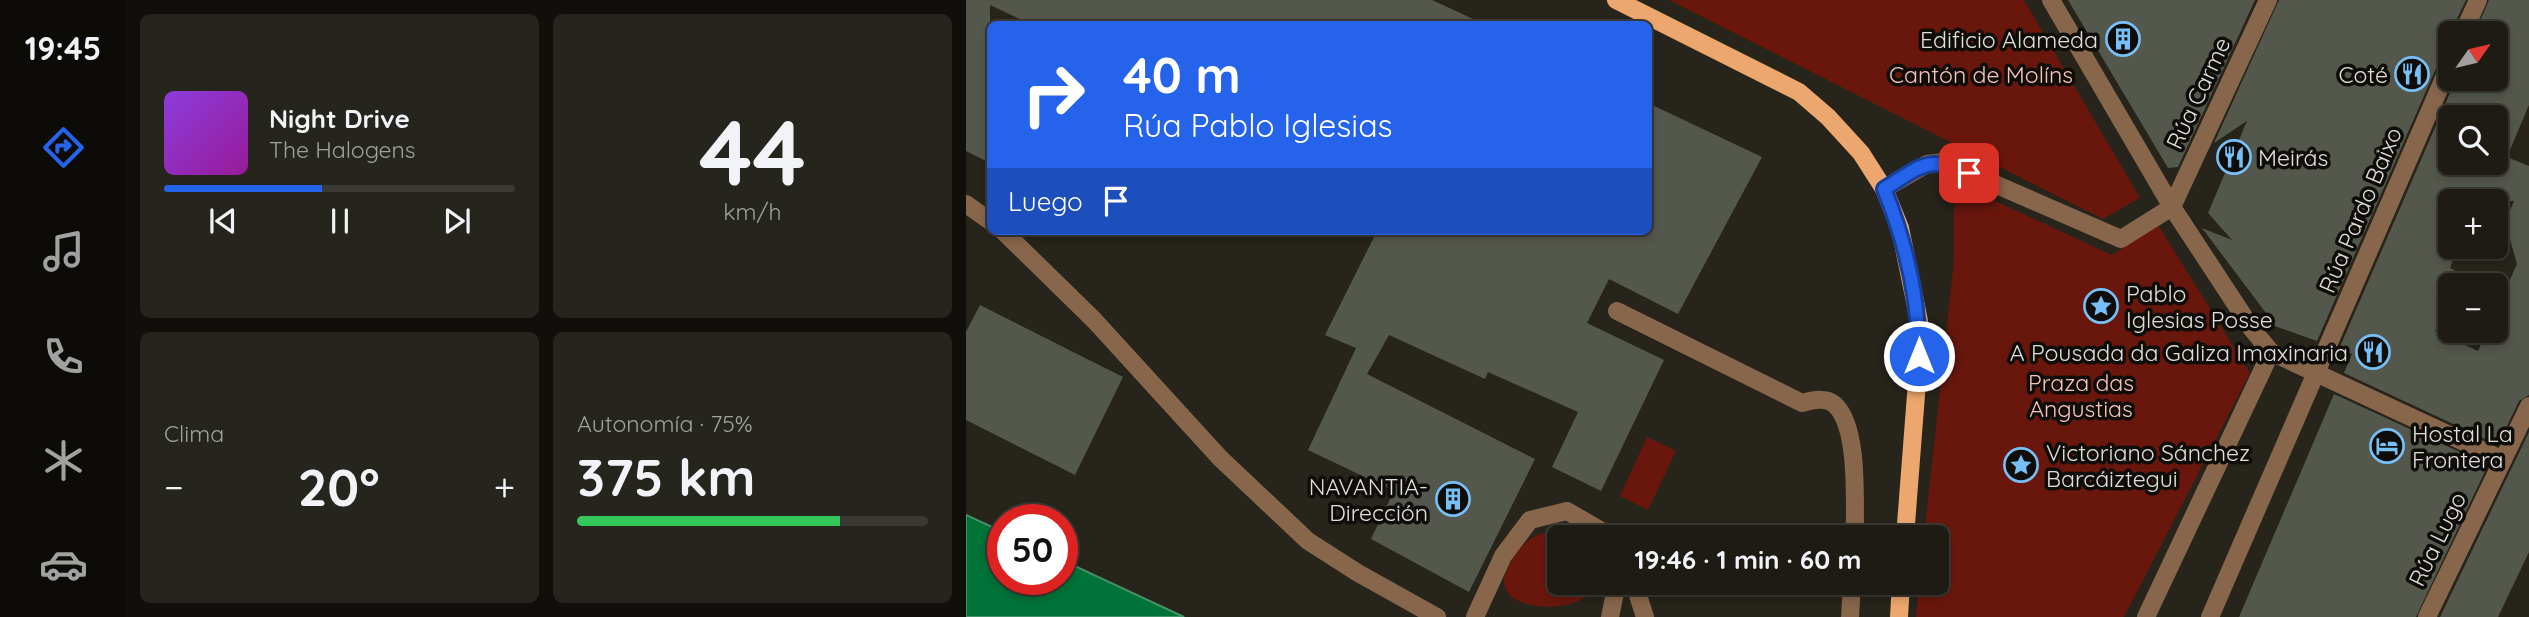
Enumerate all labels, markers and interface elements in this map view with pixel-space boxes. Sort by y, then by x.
building icon: Edificio Alameda [2104,20,2142,58]
north arrow [2438,21,2508,91]
map controls [2438,21,2508,343]
place label: Edificio Alameda [1920,25,2098,54]
text: 19:45 [25,28,101,68]
street label: Rúa Carme [2159,32,2237,154]
text: 40 m [1123,44,1241,105]
icon: right [1008,49,1099,140]
restaurant icon: Coté [2393,55,2431,93]
park label: Cantón de Molíns [1889,60,2073,89]
place label: Coté [2338,60,2388,89]
text: 44 [699,94,806,208]
text: Night Drive [269,102,410,135]
text: Rúa Pablo Iglesias [1123,105,1393,145]
button: search [2438,105,2508,175]
icon: directions [39,123,88,172]
street label: Rúa Pardo Baixo [2312,123,2408,297]
text: The Halogens [269,135,416,164]
restaurant icon: Meirás [2215,138,2253,176]
pin [1939,143,1999,203]
place label: Meirás [2258,143,2328,172]
icon: arrive [1950,154,1988,192]
icon: arrive [1097,182,1135,220]
text: Luego [1008,185,1083,218]
button: + [2438,189,2508,259]
text: km/h [723,197,782,226]
icon: previous [204,202,242,240]
icon: pause [321,202,359,240]
icon: next [438,202,476,240]
icon: music [39,227,88,276]
button: − [2438,273,2508,343]
place label: Pablo Iglesias Posse [2126,279,2273,334]
place icon: Pablo Iglesias Posse [2082,287,2120,325]
position arrow [1882,319,1956,393]
icon: phone [39,332,88,381]
restaurant icon: A Pousada da Galiza Imaxinaria [2354,333,2392,371]
place label: A Pousada da Galiza Imaxinaria [2010,338,2348,367]
park label: Praza das Angustias [2028,368,2134,423]
text: Autonomía · 75% [577,409,753,438]
text: Clima [164,419,224,448]
place label: Hostal La Frontera [2412,419,2513,474]
hotel icon: Hostal La Frontera [2368,427,2406,465]
icon: climate [39,436,88,485]
place label: Victoriano Sánchez Barcáiztegui [2046,438,2250,493]
text: 375 km [577,444,756,509]
place icon: Victoriano Sánchez Barcáiztegui [2002,446,2040,484]
text: 20° [298,454,380,519]
text: − [164,463,184,511]
text: + [494,463,515,511]
place label: NAVANTIA- Dirección [1309,472,1428,527]
building icon: NAVANTIA- Dirección [1434,480,1472,518]
street label: Rúa Lugo [2402,487,2472,591]
speed limit sign: 50 [987,504,1078,595]
icon: car [39,540,88,589]
text: 19:46 · 1 min · 60 m [1635,543,1861,576]

